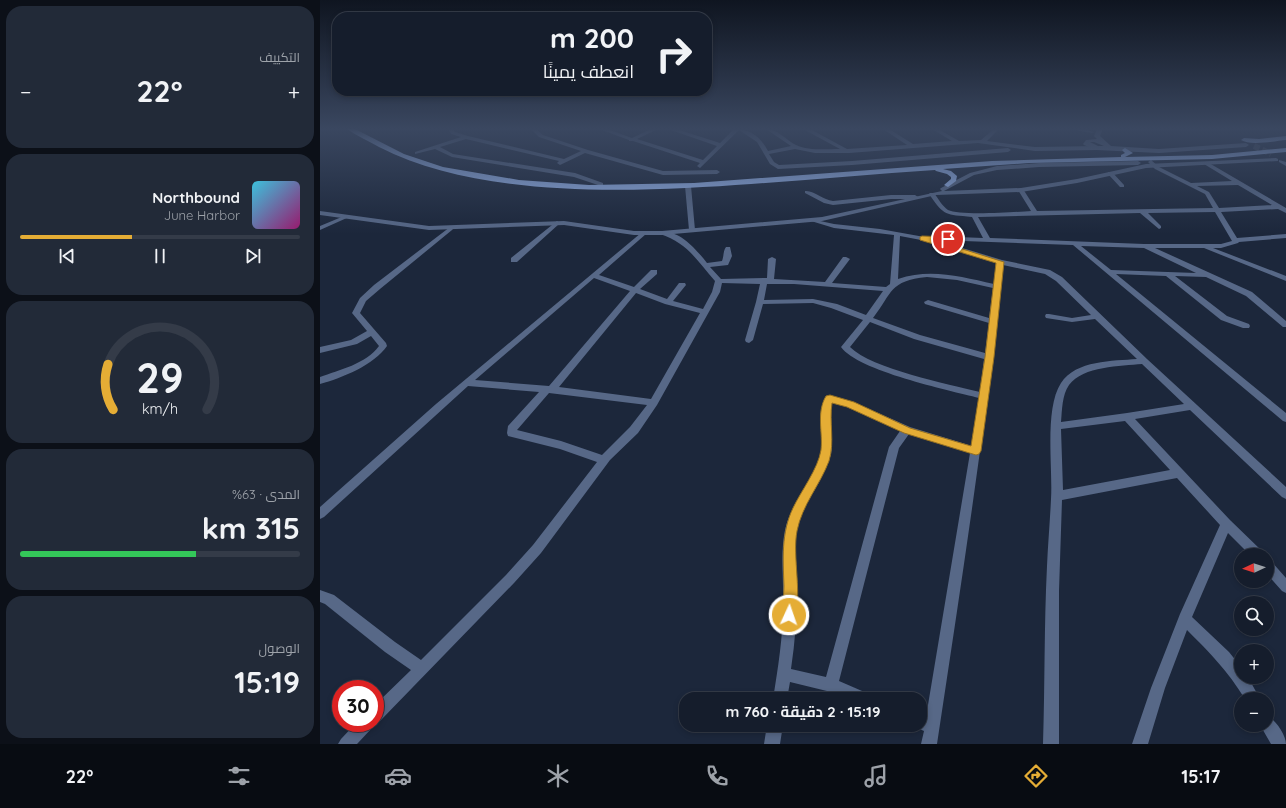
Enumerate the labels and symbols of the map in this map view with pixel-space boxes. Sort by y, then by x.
pin [931,222,965,256]
north arrow [1234,548,1274,588]
position arrow [768,594,810,636]
speed limit sign: 30 [332,680,384,732]

